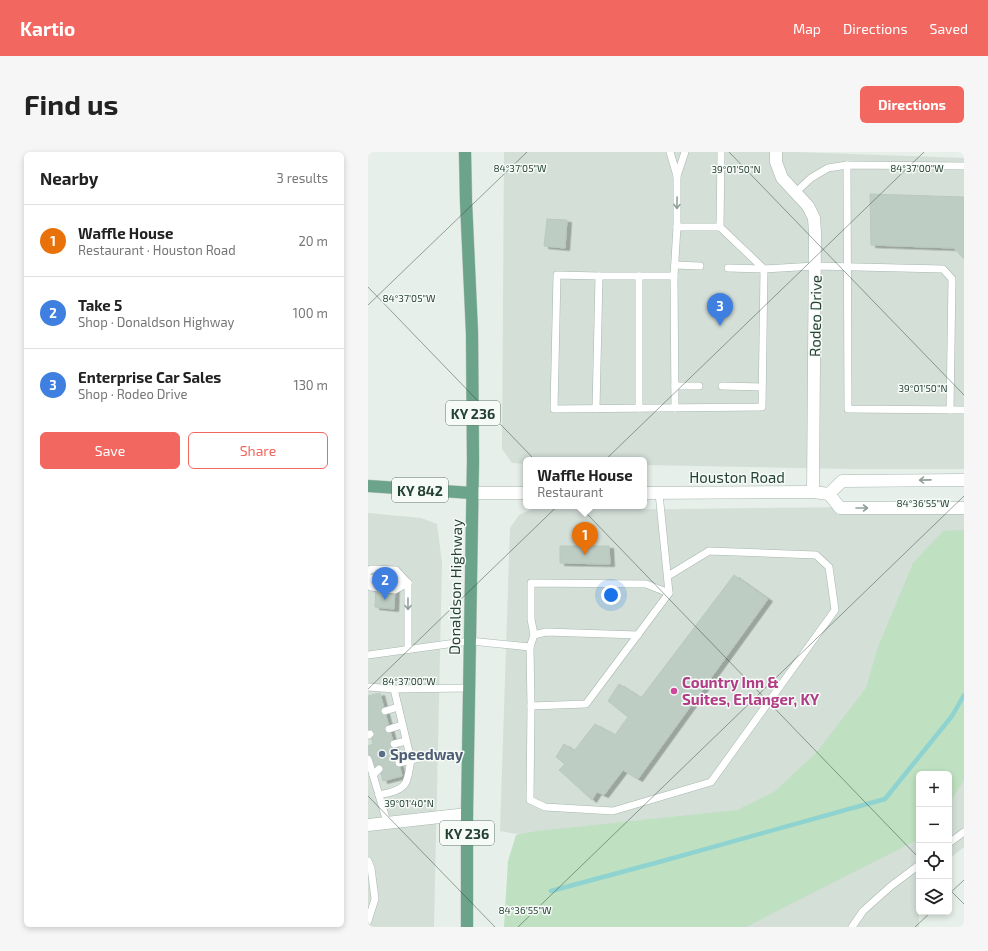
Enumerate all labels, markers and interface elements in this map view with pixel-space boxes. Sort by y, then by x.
text: Kartio [20,17,75,40]
text: Map [793,20,821,37]
text: Directions [843,20,908,37]
text: Saved [930,20,968,37]
button: Directions [860,86,964,123]
text: Find us [24,87,118,121]
text: 84°37'05"W [493,162,547,174]
text: 84°37'00"W [890,162,944,174]
text: 39°01'50"N [712,163,760,175]
text: Nearby [40,168,98,188]
text: 3 results [277,170,328,186]
one-way arrow [673,196,681,209]
text: Waffle House [78,224,173,242]
text: 1 [50,233,56,249]
text: 20 m [299,233,328,249]
text: Restaurant · Houston Road [78,242,236,258]
street label: Rodeo Drive [805,275,825,357]
text: 84°37'05"W [382,292,436,304]
pin: 3 [707,293,733,326]
text: Take 5 [78,296,122,314]
text: 2 [49,305,57,321]
text: 100 m [293,305,328,321]
text: Shop · Donaldson Highway [78,314,235,330]
text: Enterprise Car Sales [78,368,221,386]
text: 3 [49,377,57,393]
text: 130 m [293,377,328,393]
text: 39°01'50"N [899,382,947,394]
text: Shop · Rodeo Drive [78,386,188,402]
road number: KY 236 [446,401,500,425]
button: Save [40,432,180,469]
button: Share [188,432,328,469]
popup [523,457,647,509]
text: Waffle House [537,466,633,484]
street label: Houston Road [689,468,785,486]
one-way arrow [919,476,932,484]
road number: KY 842 [392,478,448,502]
text: Restaurant [537,484,603,500]
text: 84°36'55"W [897,497,950,509]
one-way arrow [855,504,868,512]
street label: Donaldson Highway [445,519,465,655]
pin: 1 [572,522,598,555]
pin: 2 [372,567,398,600]
your location [601,585,621,605]
one-way arrow [404,597,412,610]
place label: Country Inn & Suites, Erlanger, KY [682,673,820,708]
text: 84°37'00"W [382,675,436,687]
marker: Country Inn & Suites, Erlanger, KY [669,686,679,696]
place label: Speedway [390,745,464,764]
marker: Speedway [377,749,387,759]
map controls [916,771,952,915]
button: + [916,771,952,807]
text: 39°01'40"N [384,797,434,809]
button: − [916,807,952,843]
road number: KY 236 [440,821,494,845]
button: locate [916,843,952,879]
button: layers [916,879,952,915]
text: 84°36'55"W [499,904,552,916]

